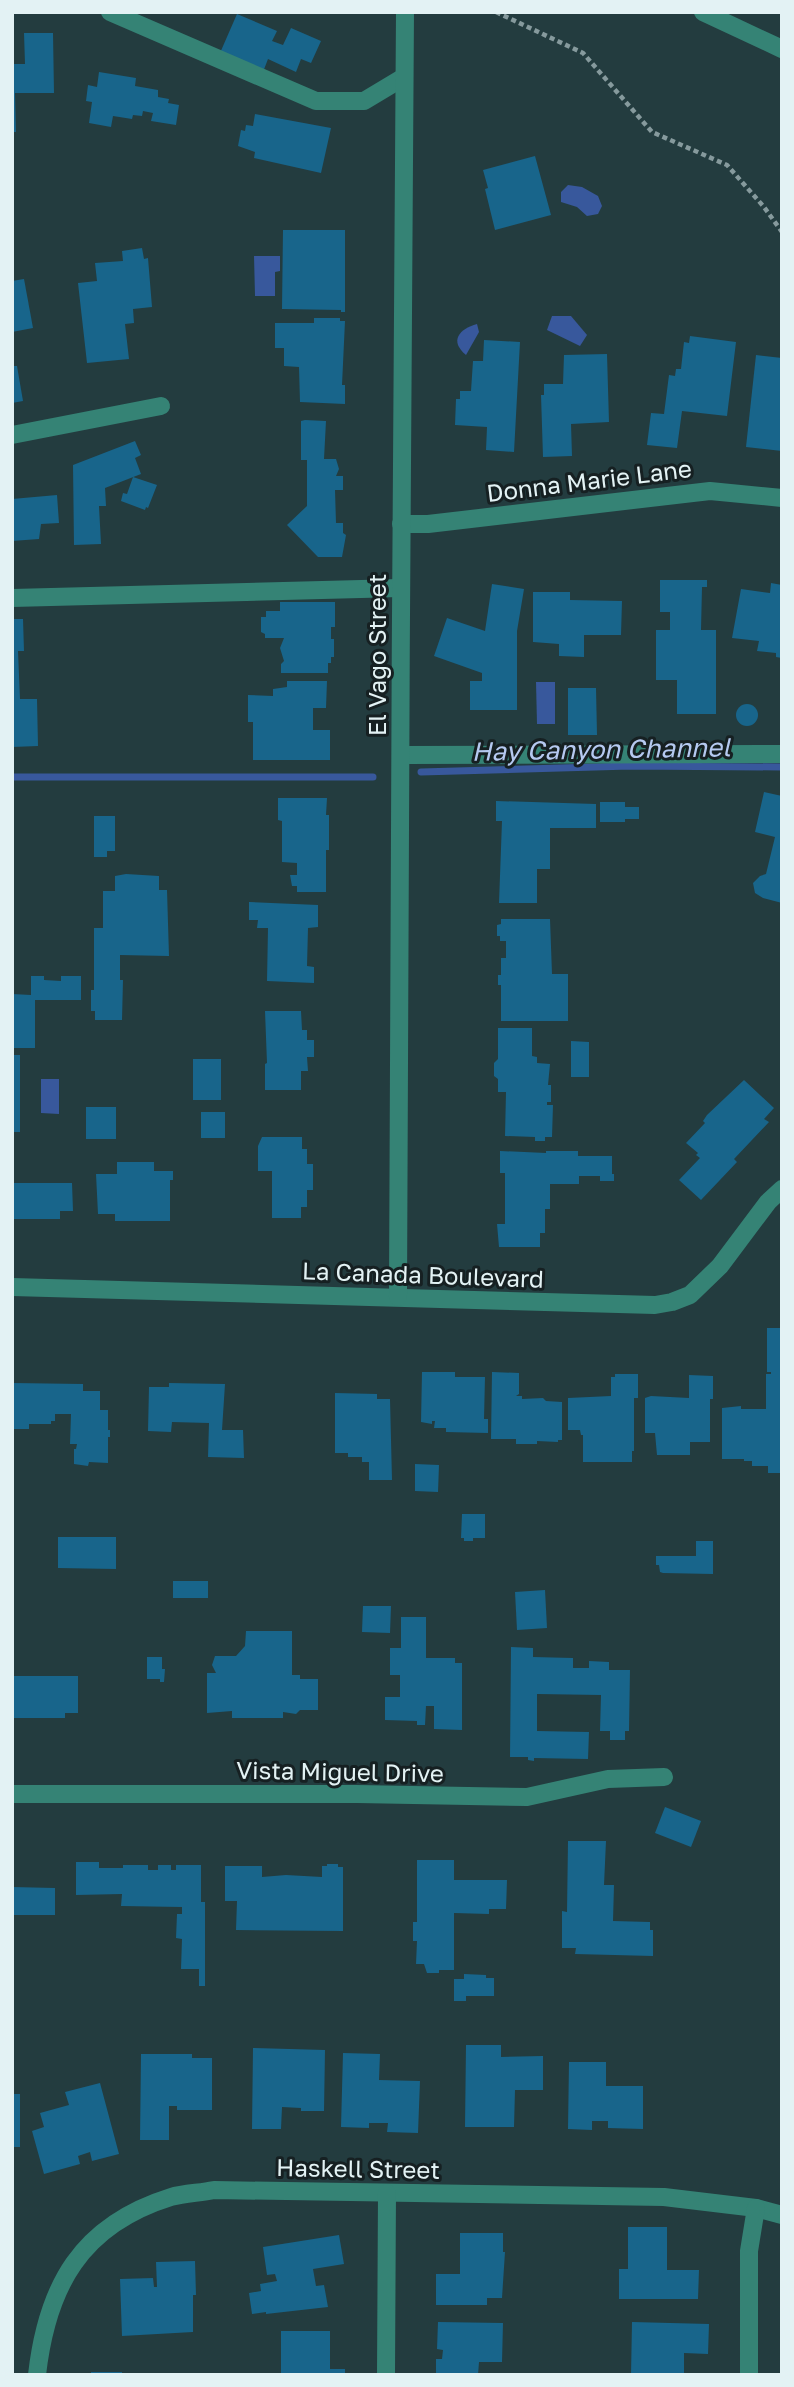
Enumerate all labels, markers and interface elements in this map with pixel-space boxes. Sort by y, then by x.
street label: Donna Marie Lane [485,453,693,507]
street label: El Vago Street [362,574,391,736]
water label: Hay Canyon Channel [471,731,732,767]
street label: La Canada Boulevard [302,1255,544,1293]
street label: Vista Miguel Drive [236,1755,444,1787]
street label: Haskell Street [276,2152,440,2184]

